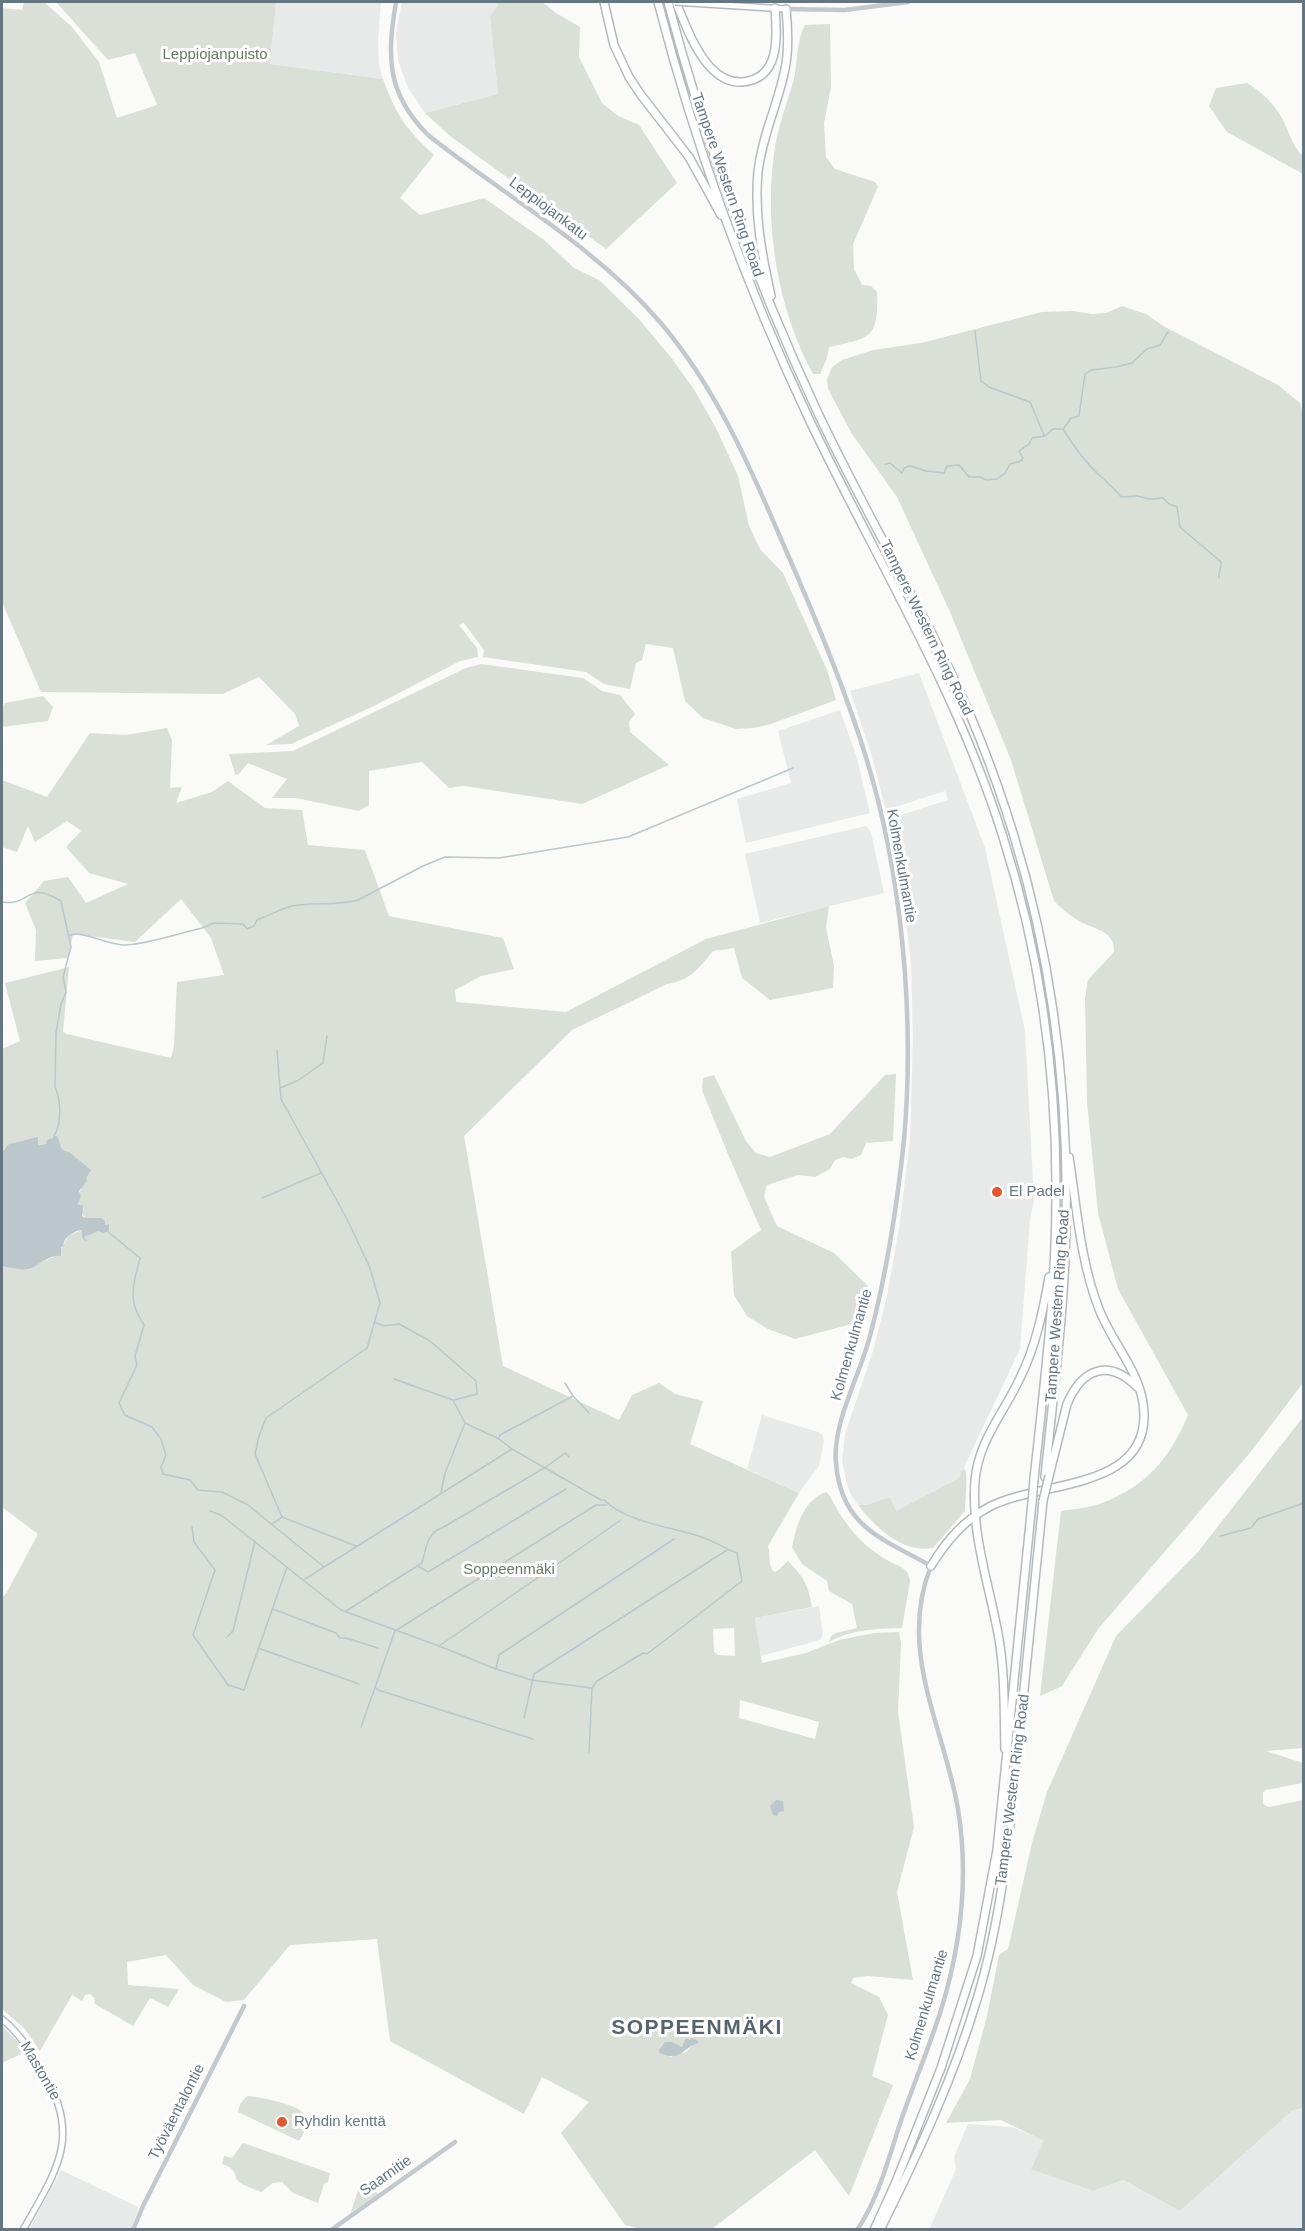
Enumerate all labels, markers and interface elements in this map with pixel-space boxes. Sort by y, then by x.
park label: Leppiojanpuisto [162,46,268,64]
street label: Tampere Western Ring Road [687,91,767,279]
street label: Leppiojankatu [505,174,591,244]
street label: Tampere Western Ring Road [876,537,976,719]
street label: Kolmenkulmantie [882,808,920,924]
place label: El Padel [1009,1183,1065,1201]
marker: El Padel [990,1185,1004,1199]
street label: Tampere Western Ring Road [1042,1209,1074,1403]
street label: Kolmenkulmantie [827,1287,877,1403]
park label: Soppeenmäki [463,1561,555,1579]
street label: Tampere Western Ring Road [992,1693,1034,1887]
street label: Kolmenkulmantie [902,1947,952,2063]
district label: SOPPEENMÄKI [611,2015,783,2041]
street label: Mastontie [16,2038,64,2104]
street label: Työväentalontie [145,2061,209,2163]
place label: Ryhdin kenttä [294,2113,386,2131]
marker: Ryhdin kenttä [275,2115,289,2129]
street label: Saarnitie [357,2152,415,2200]

